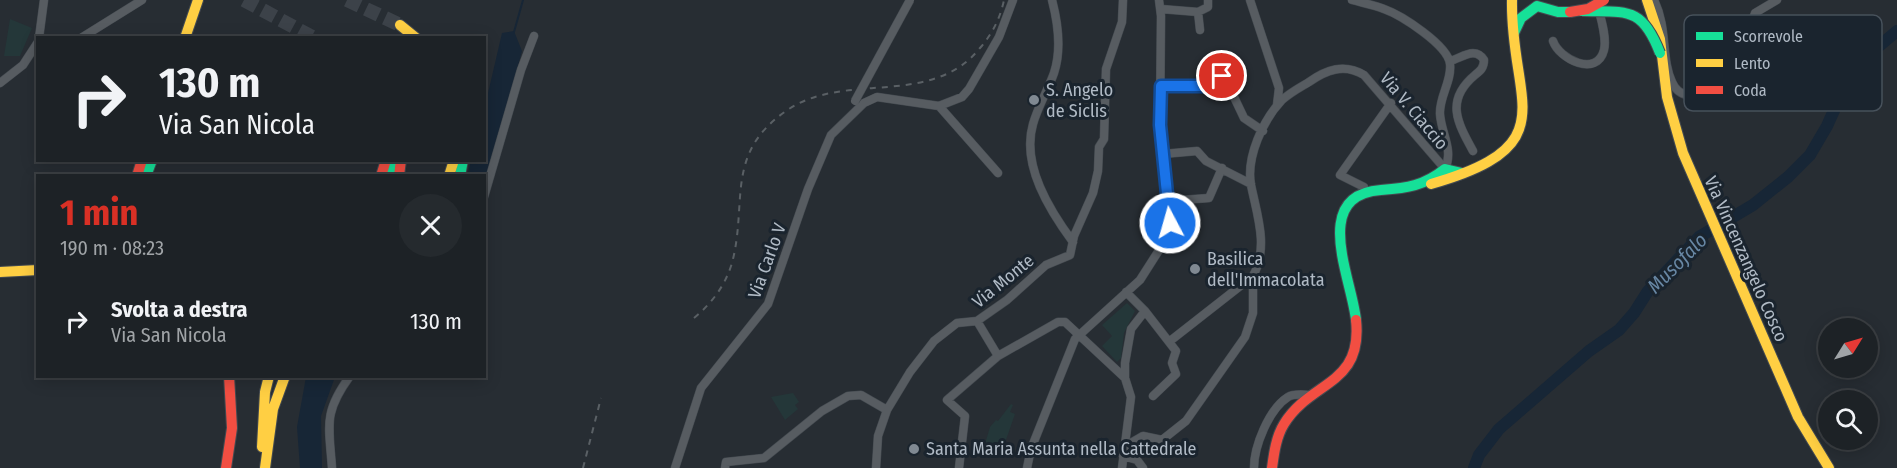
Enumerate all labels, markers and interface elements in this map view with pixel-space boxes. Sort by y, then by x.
legend [1684,15,1882,111]
text: Scorrevole [1734,27,1803,46]
pin [1196,50,1247,101]
text: Lento [1734,54,1770,73]
text: 130 m [159,58,260,108]
icon: arrive [1205,59,1238,92]
icon: right [60,60,138,138]
street label: Via V. Ciaccio [1375,68,1453,154]
place label: S. Angelo de Siclis [1046,79,1113,122]
text: Coda [1734,81,1767,100]
marker: S. Angelo de Siclis [1027,93,1041,107]
text: Via San Nicola [159,109,315,141]
street label: Via Vincenzangelo Cosco [1700,173,1792,345]
text: 1 min [60,191,138,235]
position arrow [1138,191,1202,255]
button: close [399,194,462,257]
street label: Via Carlo V [743,220,791,302]
water label: Musofalo [1642,228,1712,298]
text: 190 m · 08:23 [60,236,164,260]
place label: Basilica dell'Immacolata [1207,248,1325,291]
street label: Via Monte [968,249,1038,313]
marker: Basilica dell'Immacolata [1188,262,1202,276]
text: Svolta a destra [111,296,248,323]
icon: right [60,305,93,338]
text: 130 m [410,308,462,335]
north arrow [1818,318,1878,378]
map controls [1818,318,1878,450]
text: Via San Nicola [111,323,227,347]
button: search [1818,390,1878,450]
place label: Santa Maria Assunta nella Cattedrale [926,438,1197,460]
marker: Santa Maria Assunta nella Cattedrale [907,442,921,456]

